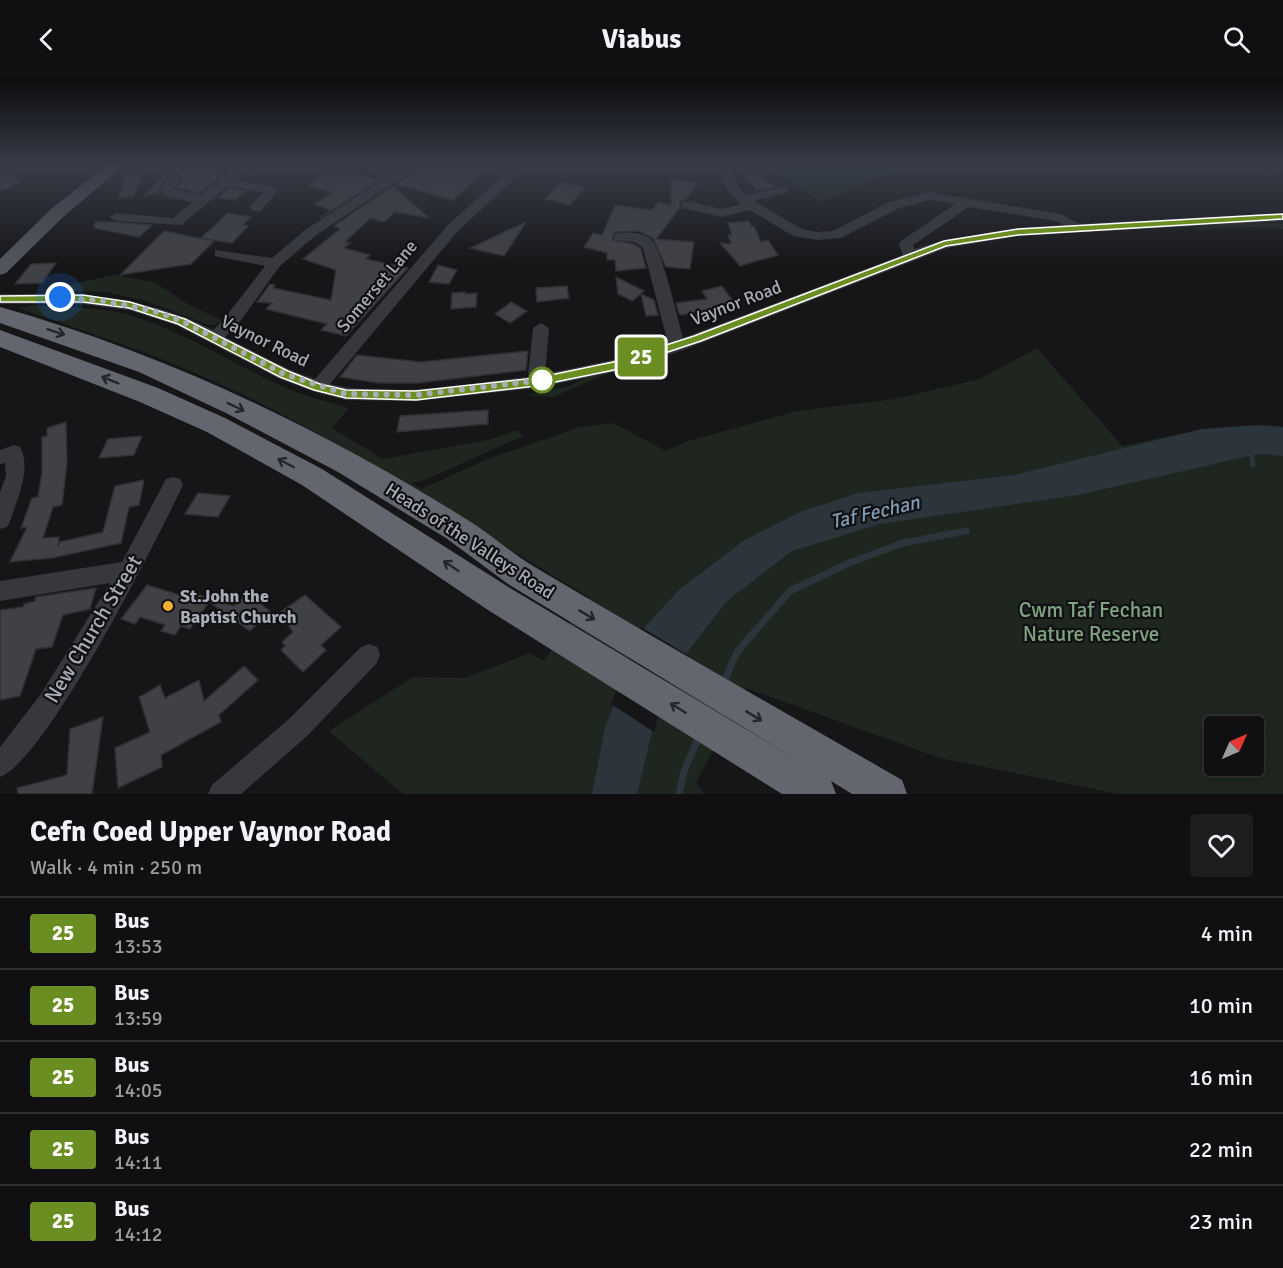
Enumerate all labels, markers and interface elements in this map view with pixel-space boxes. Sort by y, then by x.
icon: back [30,23,63,56]
text: Viabus [602,23,681,56]
icon: search [1220,23,1253,56]
street label: Somerset Lane [332,235,422,337]
street label: Vaynor Road [688,276,784,330]
your location [45,282,75,312]
street label: Vaynor Road [217,310,313,372]
one-way arrow [46,328,65,339]
line badge: 25 [614,338,668,376]
text: 25 [630,344,652,370]
unlabelled marker [529,367,555,393]
one-way arrow [101,373,119,384]
one-way arrow [226,401,244,413]
one-way arrow [277,457,295,468]
street label: Heads of the Valleys Road [382,478,558,604]
water label: Taf Fechan [828,489,923,534]
street label: New Church Street [39,550,147,708]
one-way arrow [443,560,460,572]
place label: St.John the Baptist Church [180,585,297,628]
park label: Cwm Taf Fechan Nature Reserve [1019,597,1163,647]
marker: St.John the Baptist Church [161,599,175,613]
one-way arrow [578,610,595,622]
one-way arrow [670,702,687,714]
one-way arrow [745,710,762,722]
north arrow [1204,716,1264,776]
map controls [1204,716,1264,776]
button: heart [1190,814,1253,877]
text: Cefn Coed Upper Vaynor Road [30,815,391,849]
text: Walk · 4 min · 250 m [30,855,202,880]
text: Bus [114,907,149,934]
text: 25 [52,920,74,946]
text: 4 min [1201,920,1253,947]
text: 13:53 [114,934,163,959]
text: Bus [114,979,149,1006]
text: 25 [52,992,74,1018]
text: 10 min [1189,992,1253,1019]
text: 13:59 [114,1006,163,1031]
text: Bus [114,1051,149,1078]
text: 25 [52,1064,74,1090]
text: 16 min [1189,1064,1253,1091]
text: 14:05 [114,1078,163,1103]
text: Bus [114,1123,149,1150]
text: 25 [52,1136,74,1162]
text: 22 min [1189,1136,1253,1163]
text: 14:11 [114,1150,163,1175]
text: Bus [114,1195,149,1222]
text: 25 [52,1208,74,1234]
text: 23 min [1189,1208,1253,1235]
text: 14:12 [114,1222,163,1247]

